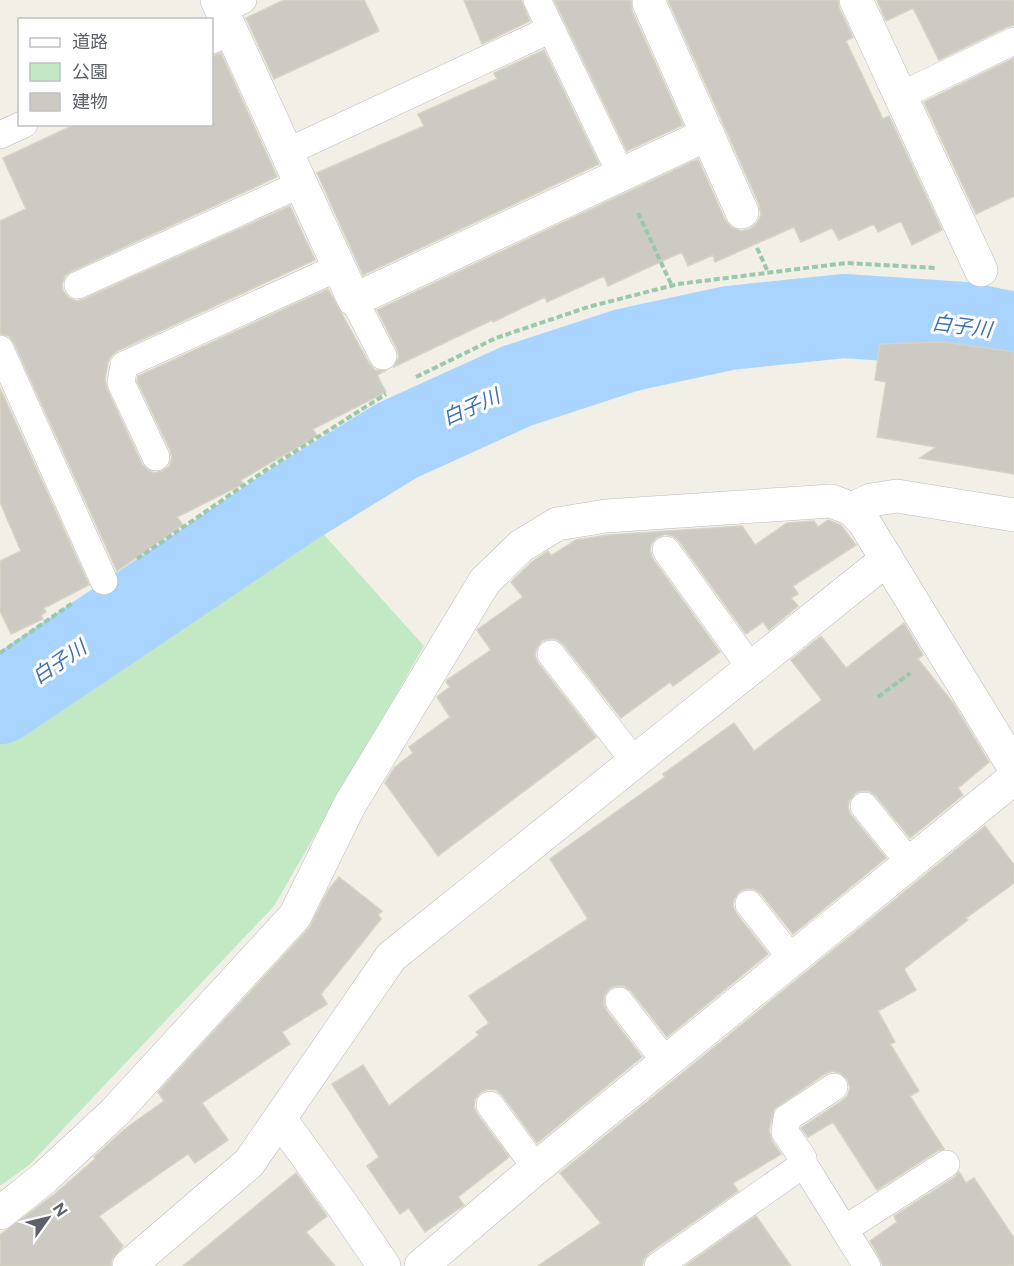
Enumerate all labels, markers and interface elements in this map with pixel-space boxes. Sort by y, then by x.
legend [18,18,213,126]
text: 道路 [72,31,108,52]
text: 公園 [72,61,108,82]
text: 建物 [72,91,108,112]
water label: 白子川 [931,310,995,342]
water label: 白子川 [439,383,505,430]
water label: 白子川 [27,634,92,689]
north arrow [18,1188,78,1248]
text: N [49,1199,71,1220]

